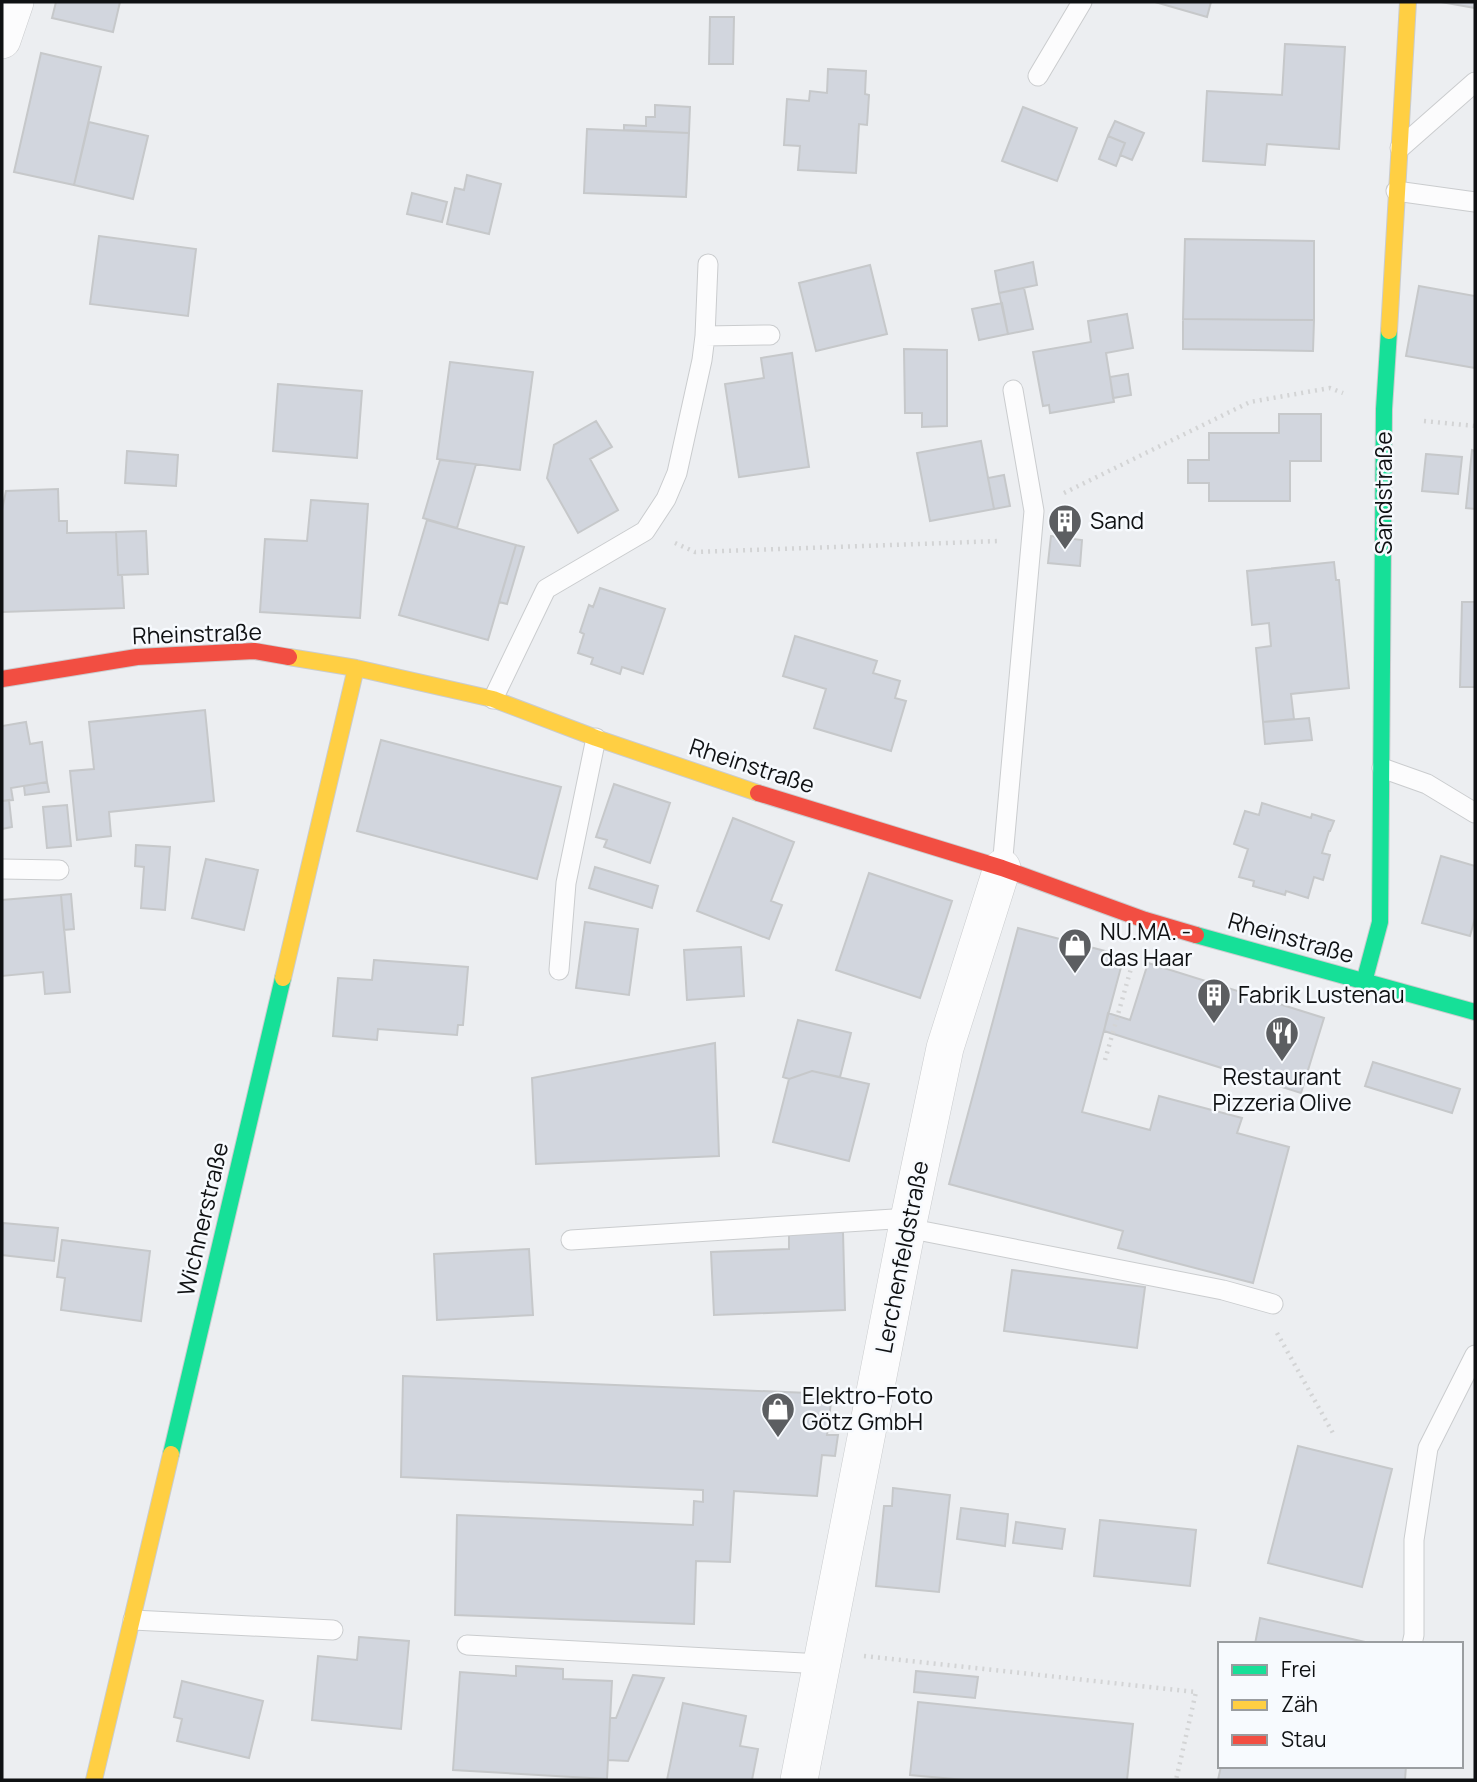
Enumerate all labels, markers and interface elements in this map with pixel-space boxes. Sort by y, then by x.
street label: Sandstraße [1367,431,1399,555]
building icon: Sand [1046,502,1084,551]
place label: Sand [1090,504,1144,536]
street label: Rheinstraße [132,615,262,651]
street label: Rheinstraße [686,730,819,800]
street label: Rheinstraße [1225,904,1358,970]
place label: NU.MA. - das Haar [1100,915,1193,973]
shop icon: NU.MA. - das Haar [1056,926,1094,975]
building icon: Fabrik Lustenau [1195,976,1233,1025]
place label: Fabrik Lustenau [1238,978,1405,1010]
restaurant icon: Restaurant Pizzeria Olive [1263,1014,1301,1063]
place label: Restaurant Pizzeria Olive [1212,1060,1352,1118]
street label: Wichnerstraße [169,1139,235,1299]
street label: Lerchenfeldstraße [867,1158,935,1356]
place label: Elektro-Foto Götz GmbH [802,1379,933,1437]
shop icon: Elektro-Foto Götz GmbH [759,1390,797,1439]
legend [1218,1642,1463,1768]
text: Frei [1281,1655,1316,1683]
text: Zäh [1281,1690,1318,1718]
text: Stau [1281,1725,1327,1753]

